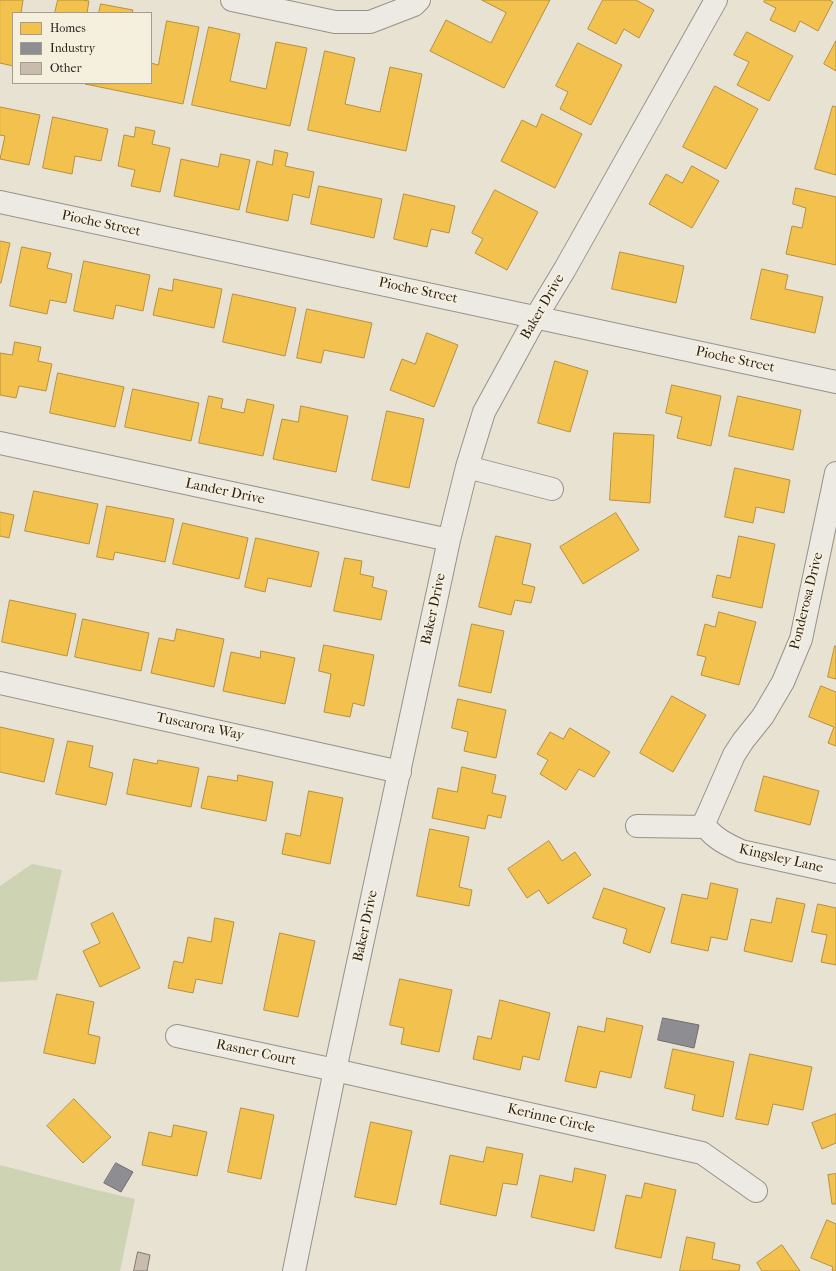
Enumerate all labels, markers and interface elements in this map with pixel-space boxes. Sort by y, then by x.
legend [12,12,152,84]
text: Homes [50,21,86,35]
text: Industry [50,41,95,55]
text: Other [50,61,82,75]
street label: Pioche Street [60,207,142,241]
street label: Baker Drive [518,271,568,343]
street label: Pioche Street [377,274,459,308]
street label: Pioche Street [694,343,776,377]
street label: Lander Drive [184,475,266,509]
street label: Ponderosa Drive [787,551,827,651]
street label: Baker Drive [418,572,450,646]
street label: Tuscarora Way [154,709,246,745]
street label: Kingsley Lane [737,841,825,877]
street label: Baker Drive [350,889,382,963]
street label: Rasner Court [214,1036,298,1070]
street label: Kerinne Circle [506,1101,596,1137]

